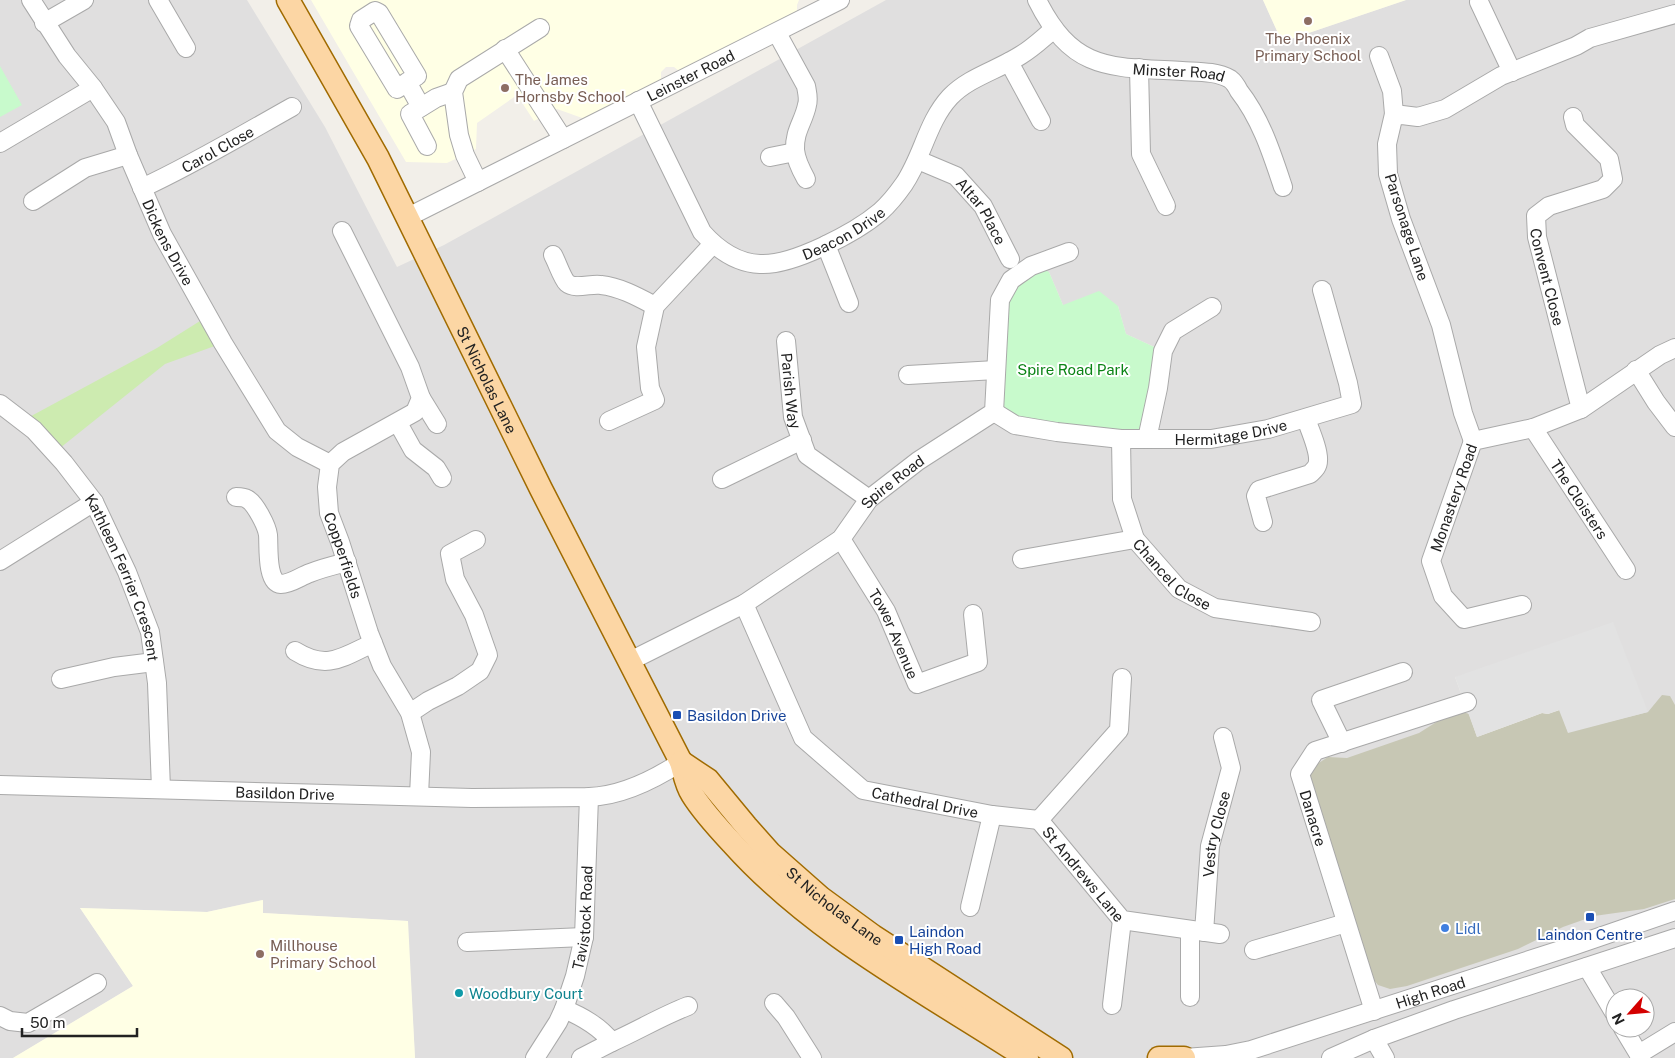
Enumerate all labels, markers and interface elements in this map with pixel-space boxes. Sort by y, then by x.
marker: The Phoenix Primary School [1302,15,1314,27]
place label: The Phoenix Primary School [1255,30,1361,64]
street label: Leinster Road [644,46,737,104]
street label: Minster Road [1132,60,1227,84]
place label: The James Hornsby School [515,71,626,105]
marker: The James Hornsby School [499,82,511,94]
street label: Carol Close [178,122,257,176]
street label: Parsonage Lane [1382,171,1432,283]
street label: Altar Place [953,174,1010,247]
street label: Dickens Drive [139,196,197,288]
street label: Deacon Drive [800,203,888,263]
street label: Convent Close [1528,228,1568,327]
street label: St Nicholas Lane [454,323,521,436]
street label: Parish Way [779,352,805,431]
park label: Spire Road Park [1017,361,1129,378]
street label: Hermitage Drive [1175,415,1289,448]
street label: Monastery Road [1426,441,1480,554]
street label: Spire Road [857,451,927,511]
street label: The Cloisters [1547,456,1612,542]
street label: Kathleen Ferrier Crescent [82,490,162,663]
street label: Copperfields [321,510,366,600]
street label: Chancel Close [1130,535,1214,613]
street label: Tower Avenue [866,586,922,681]
place label: Basildon Drive [687,707,786,724]
marker: Basildon Drive [671,709,683,721]
street label: Basildon Drive [235,783,335,803]
street label: Cathedral Drive [870,783,980,821]
street label: Danacre [1296,788,1330,848]
street label: Vestry Close [1199,789,1233,878]
street label: St Andrews Lane [1039,823,1128,925]
street label: St Nicholas Lane [783,863,886,949]
street label: Tavistock Road [568,865,595,971]
marker: Laindon Centre [1584,911,1596,923]
place label: Lidl [1455,920,1481,937]
marker: Lidl [1439,922,1451,934]
place label: Laindon High Road [909,923,981,957]
place label: Laindon Centre [1537,926,1643,943]
marker: Laindon High Road [893,934,905,946]
place label: Millhouse Primary School [270,937,376,971]
marker: Millhouse Primary School [254,948,266,960]
street label: High Road [1393,973,1467,1011]
place label: Woodbury Court [469,985,583,1002]
marker: Woodbury Court [453,987,465,999]
north arrow [1605,988,1655,1038]
scale bar [22,1006,138,1038]
text: N [1609,1010,1628,1027]
text: 50 m [30,1014,65,1031]

